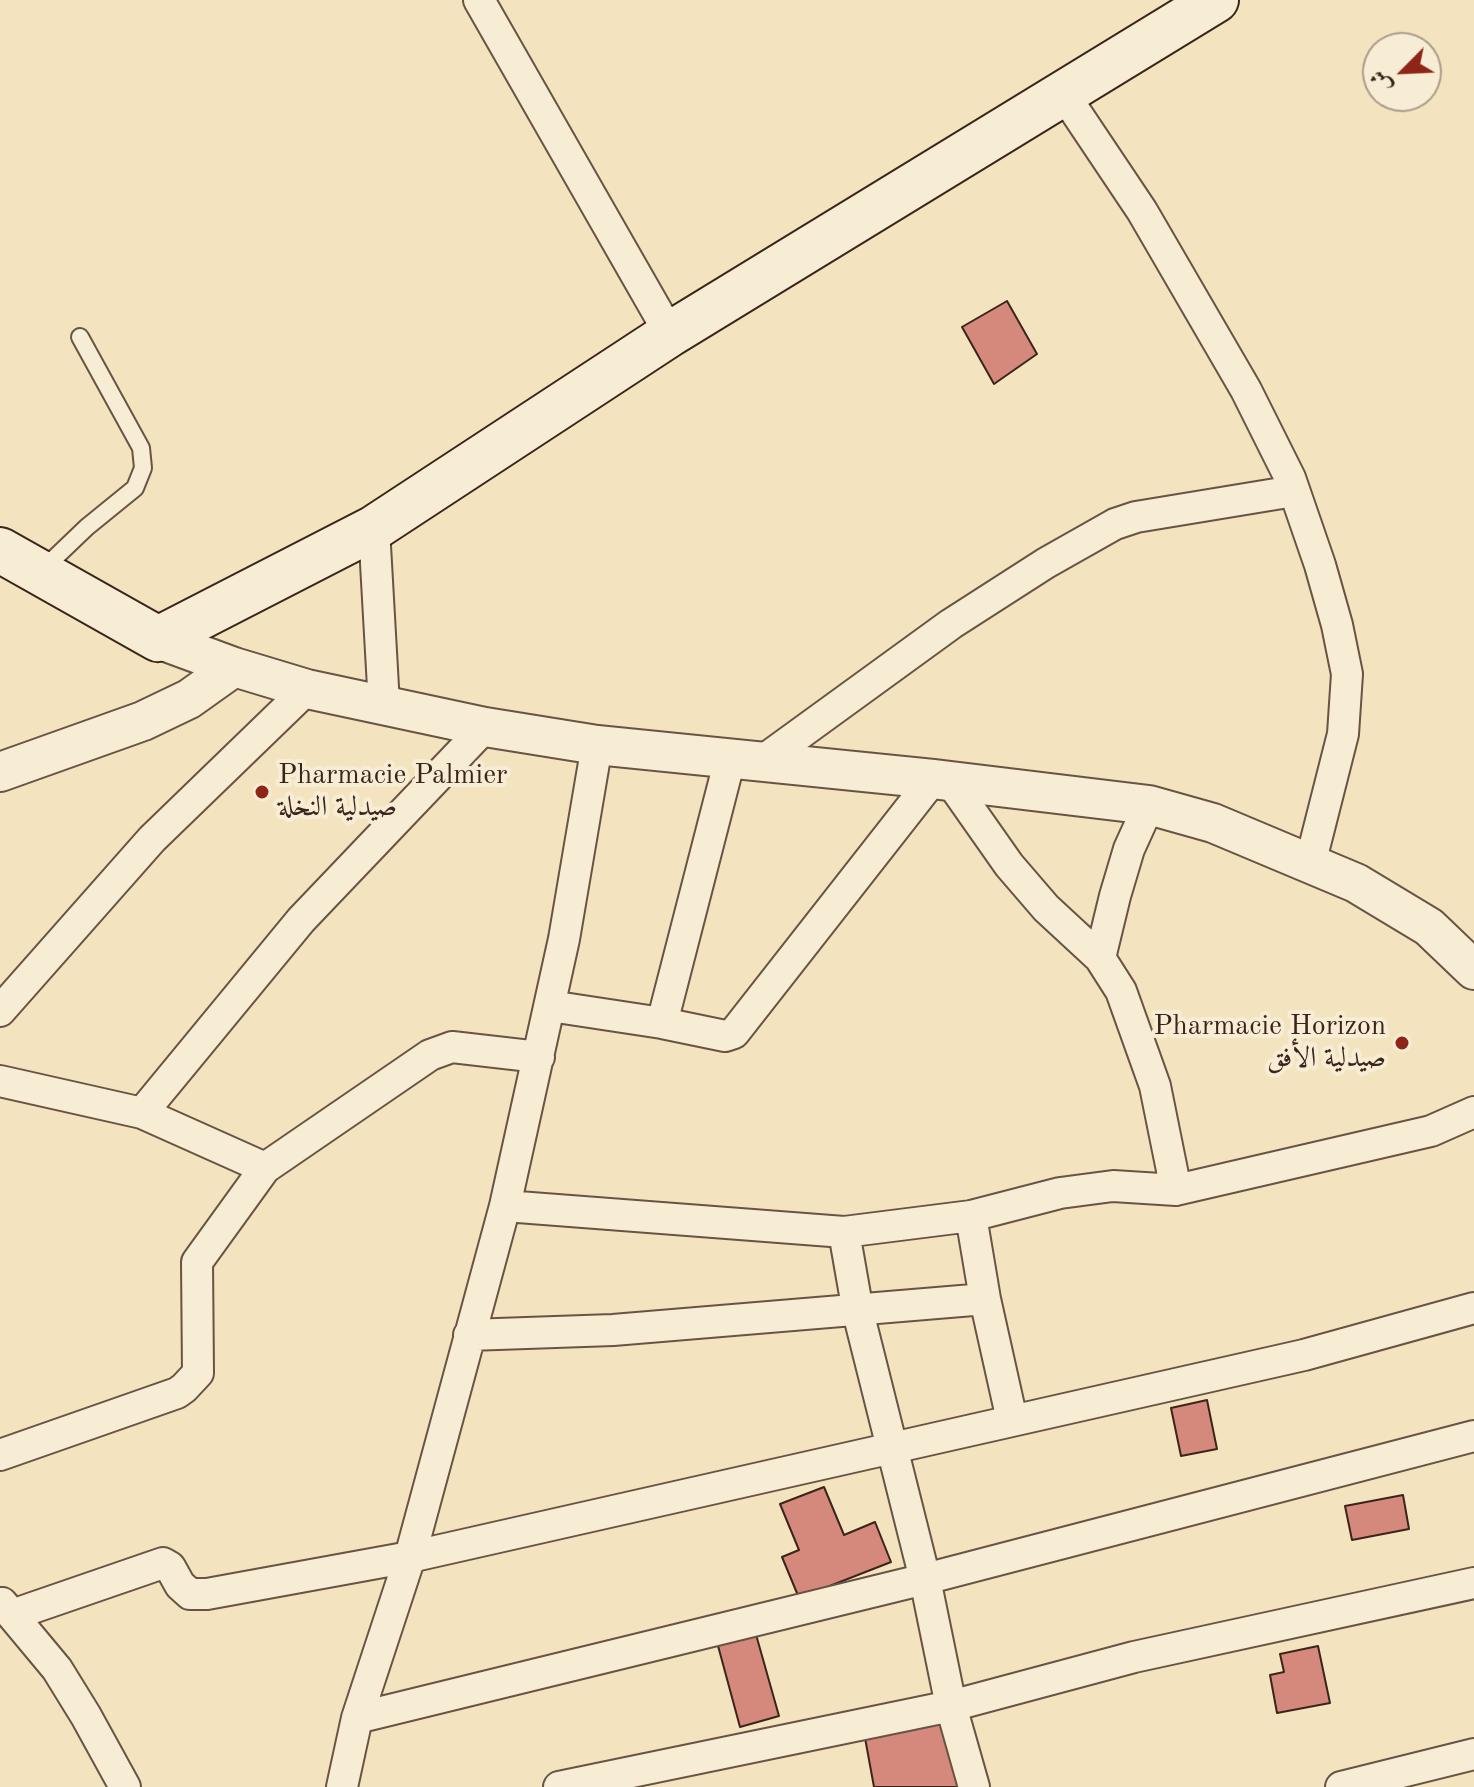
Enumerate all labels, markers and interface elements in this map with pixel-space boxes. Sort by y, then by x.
north arrow [1362,32,1442,112]
text: ش [1367,67,1396,95]
place label: Pharmacie Palmier صيدلية النخلة [278,759,507,825]
marker: Pharmacie Palmier صيدلية النخلة [253,783,271,801]
place label: Pharmacie Horizon صيدلية الأفق [1154,1010,1386,1076]
marker: Pharmacie Horizon صيدلية الأفق [1393,1034,1411,1052]

